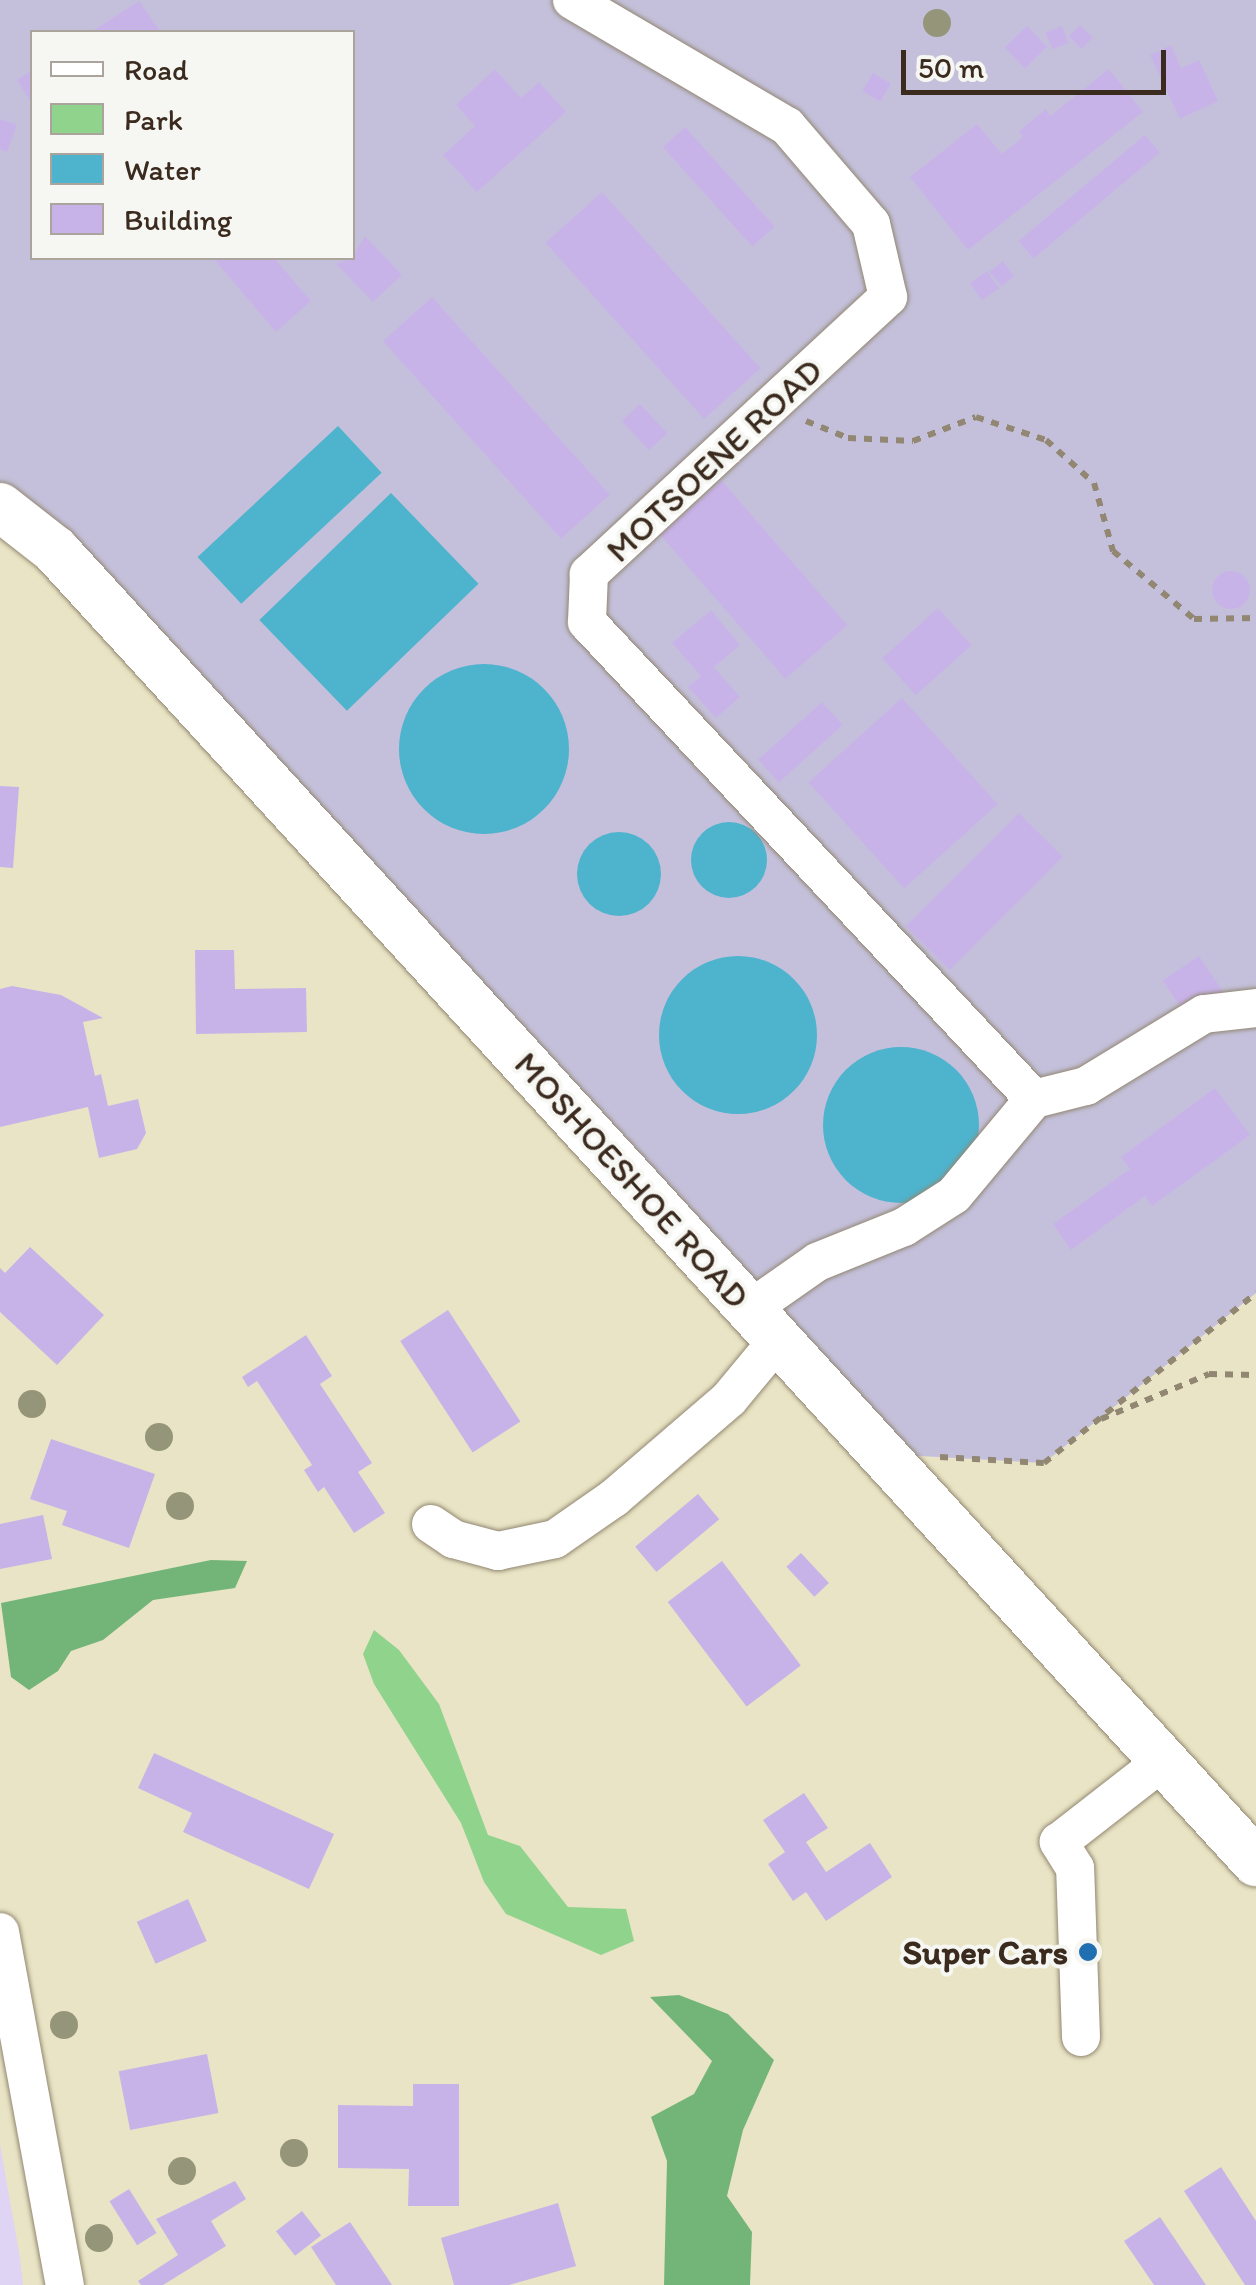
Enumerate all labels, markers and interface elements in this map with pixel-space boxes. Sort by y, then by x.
legend [30,30,355,260]
scale bar [906,30,1171,92]
text: 50 m [918,49,984,86]
text: Road [124,51,189,88]
text: Park [124,101,183,138]
text: Water [124,151,201,188]
text: Building [124,201,232,238]
street label: MOTSOENE ROAD [598,350,830,570]
street label: MOSHOESHOE ROAD [506,1044,758,1316]
place label: Super Cars [903,1931,1068,1973]
marker: Super Cars [1077,1941,1099,1963]

